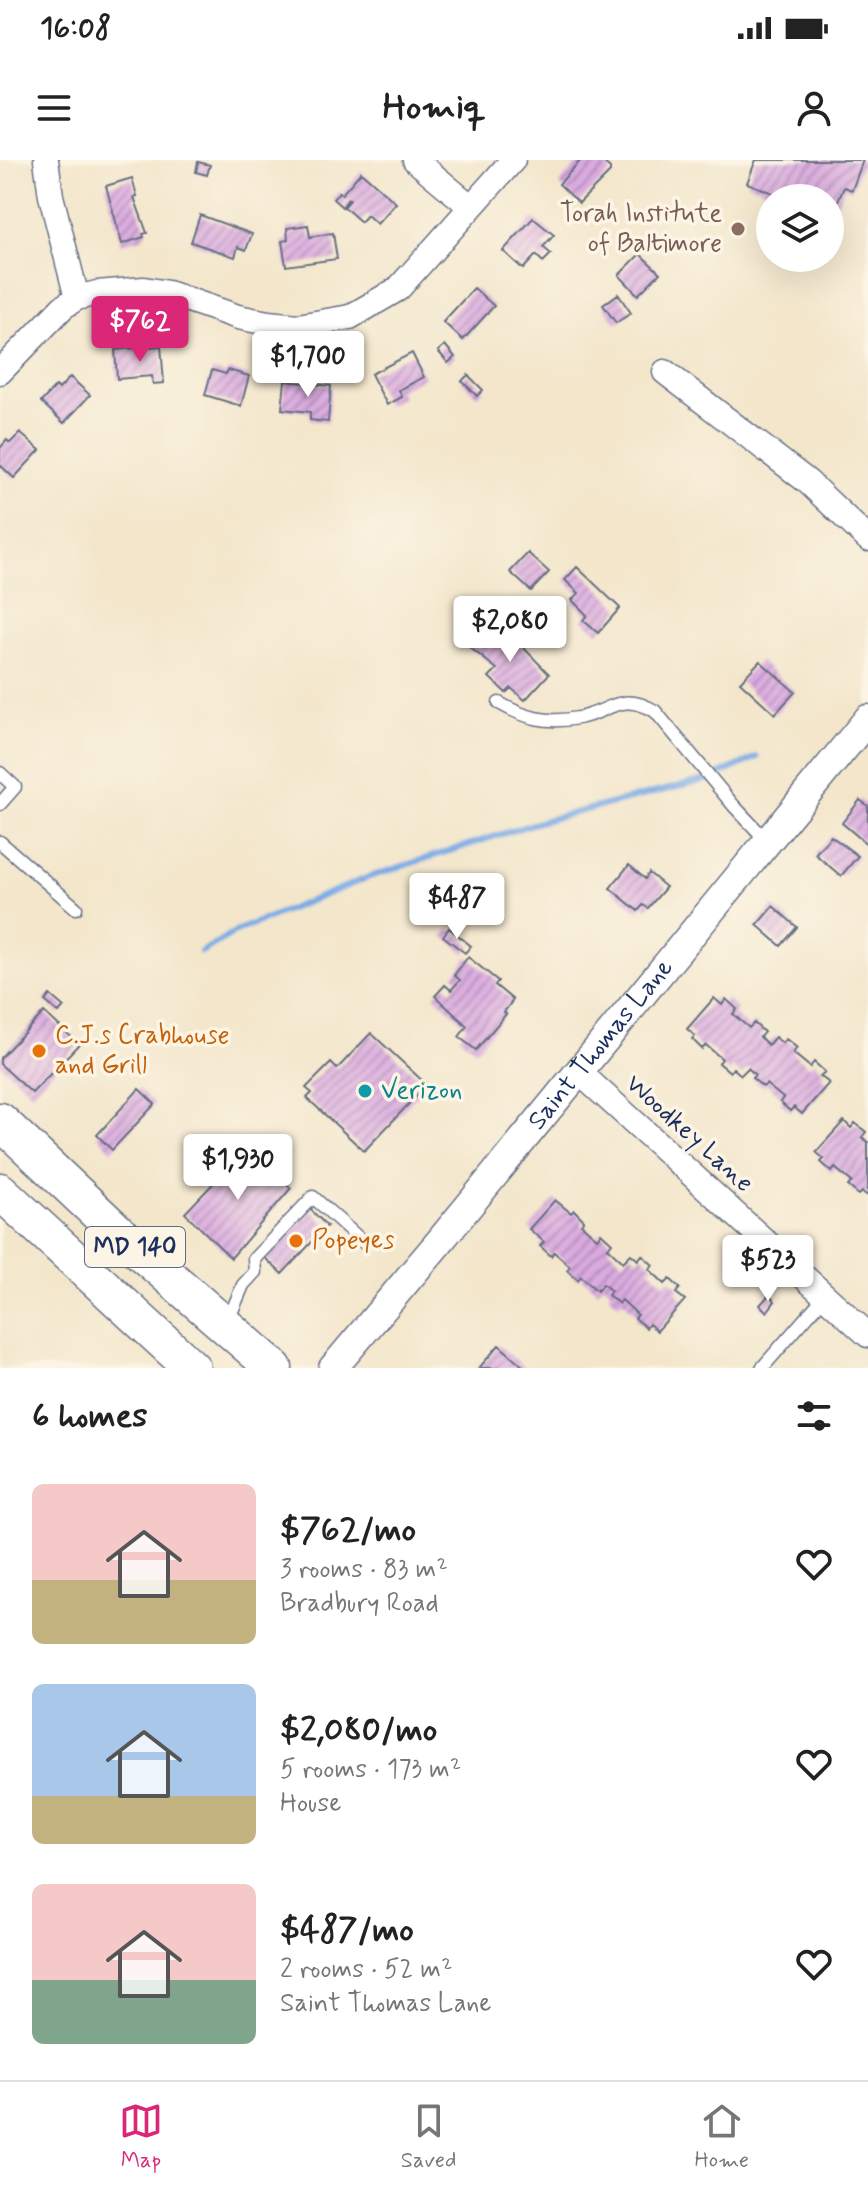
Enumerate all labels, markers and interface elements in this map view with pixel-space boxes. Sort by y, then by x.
text: 16:08 [40,9,111,48]
text: Homiq [382,85,486,132]
icon: menu [32,86,76,130]
icon: person [792,86,836,130]
map controls [756,184,844,272]
button: layers [756,184,844,272]
place label: Torah Institute of Baltimore [560,197,722,261]
marker: Torah Institute of Baltimore [729,220,747,238]
pin: $762 [93,296,187,364]
text: $762 [110,305,170,339]
pin: $1,700 [243,331,373,399]
text: $1,700 [270,340,346,374]
pin: $2,080 [445,596,575,664]
text: $2,080 [471,605,549,639]
pin: $487 [410,873,504,941]
text: $487 [427,882,487,916]
street label: Saint Thomas Lane [521,952,681,1137]
place label: C.J.s Crabhouse and Grill [55,1019,230,1083]
marker: C.J.s Crabhouse and Grill [30,1042,48,1060]
street label: Woodkey Lane [618,1067,760,1201]
place label: Verizon [381,1074,462,1108]
marker: Verizon [356,1082,374,1100]
pin: $1,930 [173,1134,303,1202]
text: $1,930 [201,1143,275,1177]
place label: Popeyes [312,1224,394,1258]
road number: MD 140 [85,1227,185,1267]
marker: Popeyes [287,1232,305,1250]
pin: $523 [721,1235,815,1303]
text: $523 [740,1244,796,1278]
text: 6 homes [32,1394,147,1439]
icon: filters [792,1394,836,1438]
text: $762/mo [280,1508,416,1553]
icon: home [96,1516,192,1612]
icon: heart [792,1542,836,1586]
text: 3 rooms · 83 m² [280,1553,448,1587]
text: Bradbury Road [280,1587,439,1621]
text: $2,080/mo [280,1708,437,1753]
icon: home [96,1716,192,1812]
icon: heart [792,1742,836,1786]
text: 5 rooms · 173 m² [280,1753,461,1787]
text: House [280,1787,341,1821]
text: $487/mo [280,1908,414,1953]
icon: home [96,1916,192,2012]
icon: heart [792,1942,836,1986]
text: 2 rooms · 52 m² [280,1953,452,1987]
text: Saint Thomas Lane [280,1987,492,2021]
tab: Map [119,2099,163,2175]
tab: Saved [401,2099,456,2175]
tab: Home [694,2099,749,2175]

